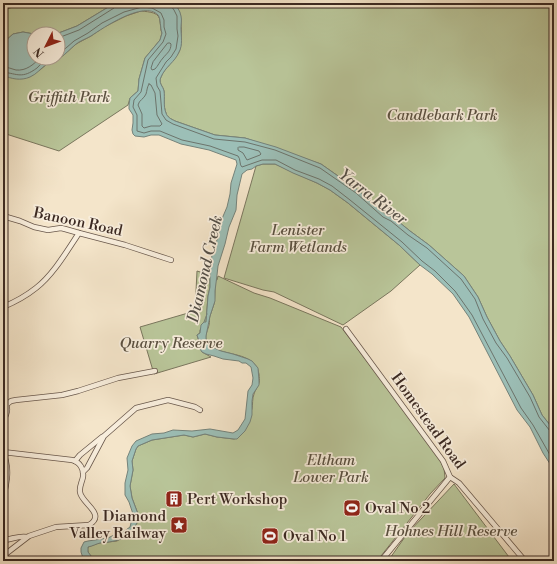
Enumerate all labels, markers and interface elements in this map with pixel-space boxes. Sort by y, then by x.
north arrow [26,26,66,66]
text: N [31,44,47,60]
park label: Griffith Park [28,88,110,107]
park label: Candlebark Park [386,106,498,125]
water label: Yarra River [335,165,412,230]
street label: Banoon Road [31,203,125,241]
water label: Diamond Creek [183,213,227,326]
park label: Lenister Farm Wetlands [249,221,347,257]
park label: Quarry Reserve [119,334,223,353]
street label: Homestead Road [387,369,470,473]
park label: Eltham Lower Park [292,451,369,487]
building icon: Pert Workshop [164,489,184,509]
place label: Pert Workshop [187,490,288,509]
sports icon: Oval No 2 [342,498,362,518]
place label: Oval No 2 [365,499,430,518]
place label: Diamond Valley Railway [68,507,167,543]
place icon: Diamond Valley Railway [169,515,189,535]
park label: Hohnes Hill Reserve [384,522,517,541]
sports icon: Oval No 1 [260,526,280,546]
place label: Oval No 1 [283,527,347,546]

